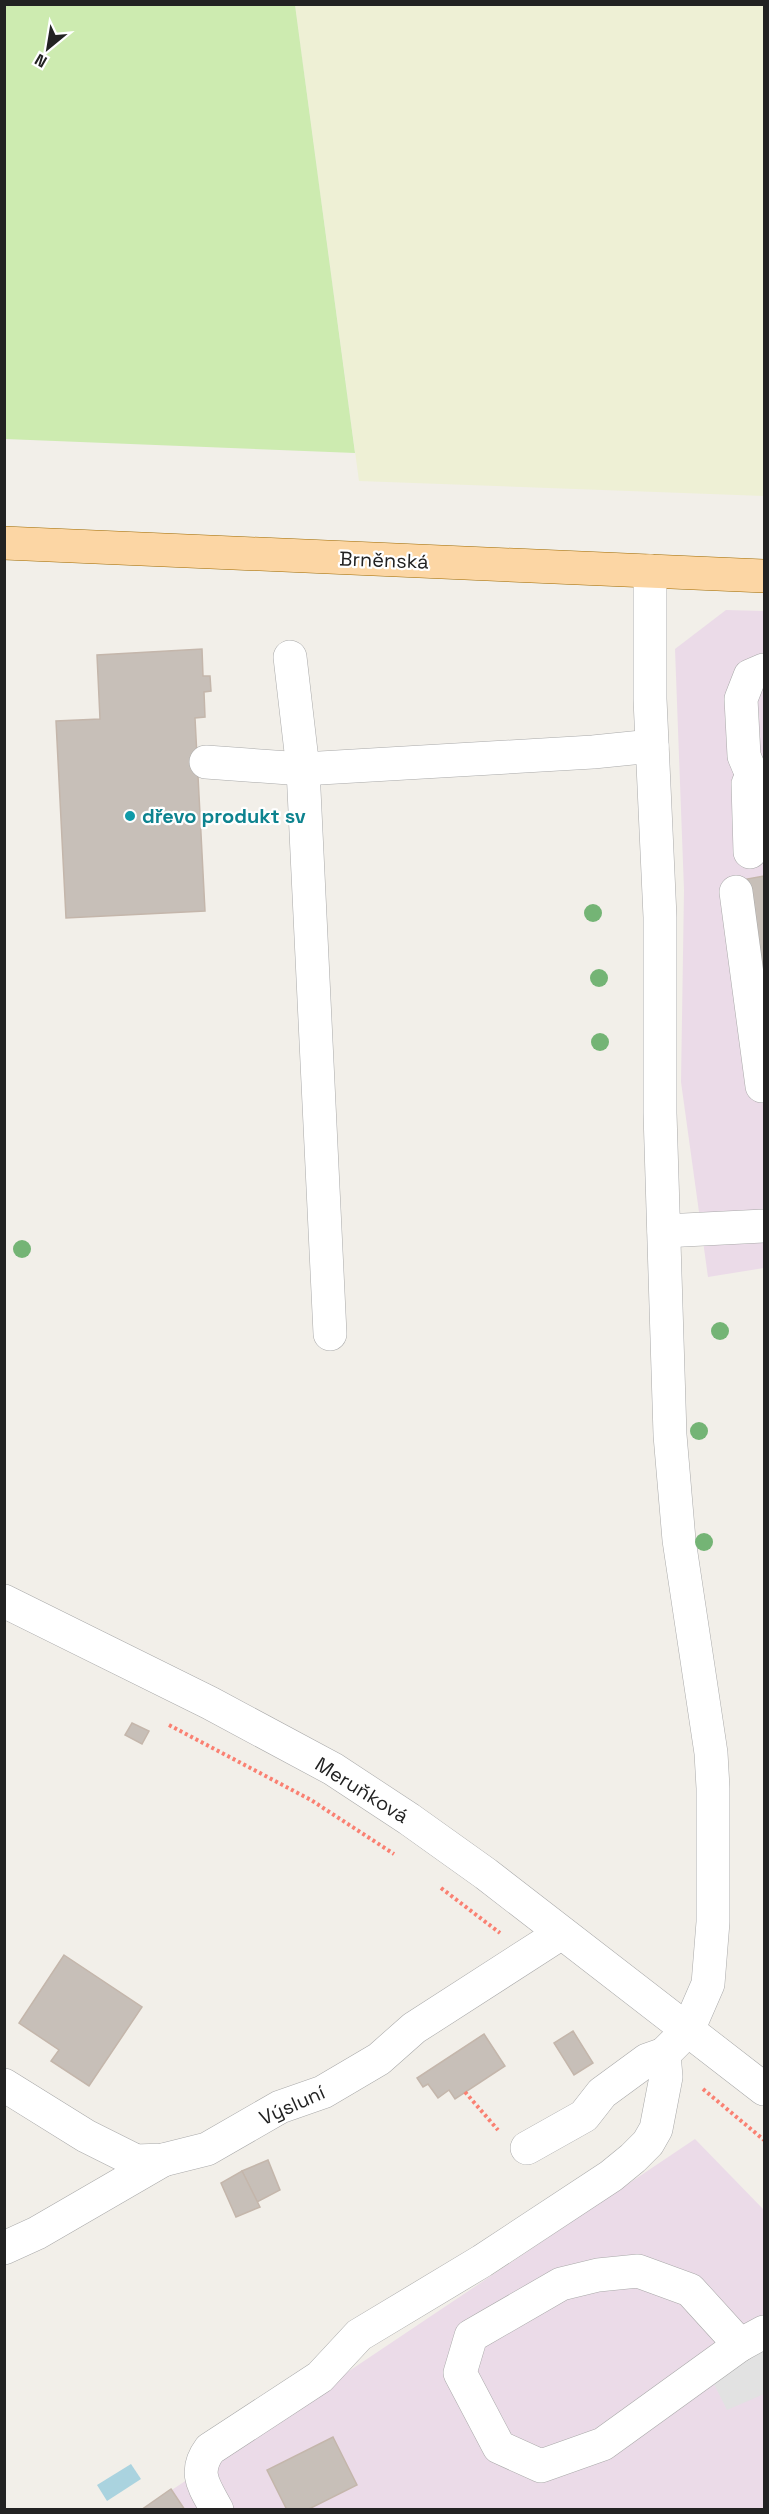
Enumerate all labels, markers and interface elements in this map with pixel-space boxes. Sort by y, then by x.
north arrow [18,18,78,78]
text: N [31,49,51,72]
street label: Brněnská [339,545,429,575]
place label: dřevo produkt sv [142,803,306,829]
marker: dřevo produkt sv [123,809,137,823]
street label: Meruňková [310,1751,414,1829]
street label: Výsluní [255,2079,329,2131]

